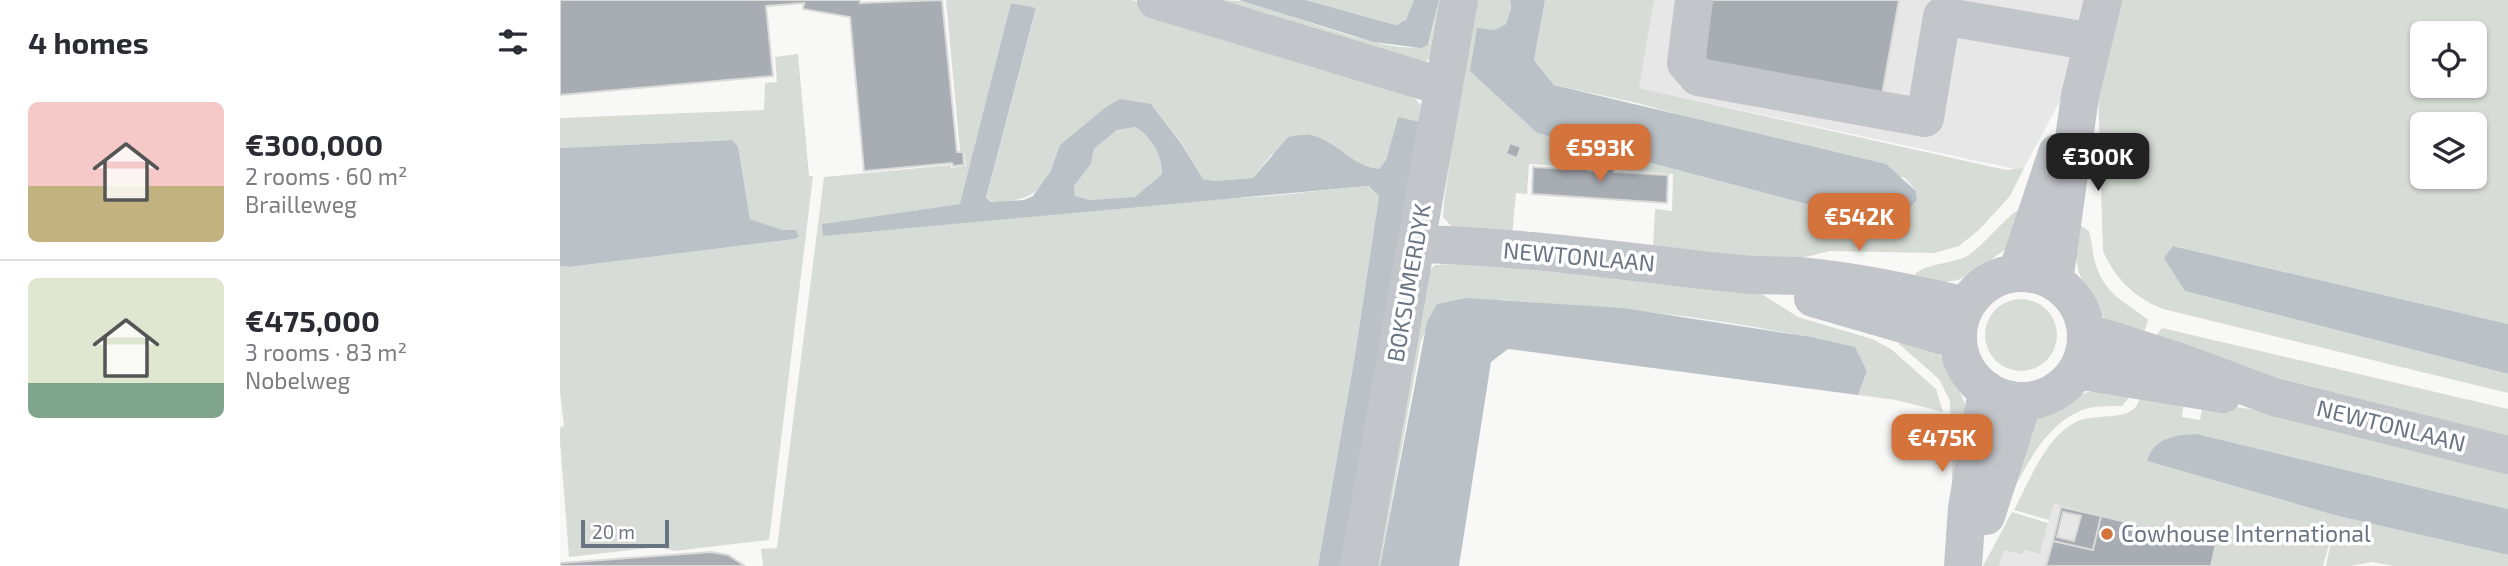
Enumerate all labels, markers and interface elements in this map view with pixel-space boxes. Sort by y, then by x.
map controls [2410,21,2487,189]
button: locate [2410,21,2487,98]
icon: filters [494,23,532,61]
text: 4 homes [28,24,149,60]
button: layers [2410,112,2487,189]
pin: €593K [1551,124,1649,184]
text: €300,000 [245,126,383,162]
icon: home [84,130,168,214]
text: €593K [1566,133,1634,161]
pin: €300K [2049,134,2147,193]
text: €300K [2062,142,2134,170]
text: 2 rooms · 60 m² [245,162,407,190]
text: Brailleweg [245,190,357,218]
pin: €542K [1810,194,1908,253]
street label: BOKSUMERDYK [1380,201,1436,364]
text: €542K [1824,202,1894,230]
street label: NEWTONLAAN [1502,235,1656,277]
text: €475,000 [245,302,380,338]
icon: home [84,306,168,390]
text: 3 rooms · 83 m² [245,338,407,366]
text: Nobelweg [245,366,350,394]
street label: NEWTONLAAN [2314,393,2468,457]
pin: €475K [1893,414,1991,474]
text: €475K [1908,423,1976,451]
scale bar [581,517,668,549]
place label: Cowhouse International [2121,519,2371,547]
text: 20 m [592,520,635,543]
marker: Cowhouse International [2099,526,2115,542]

